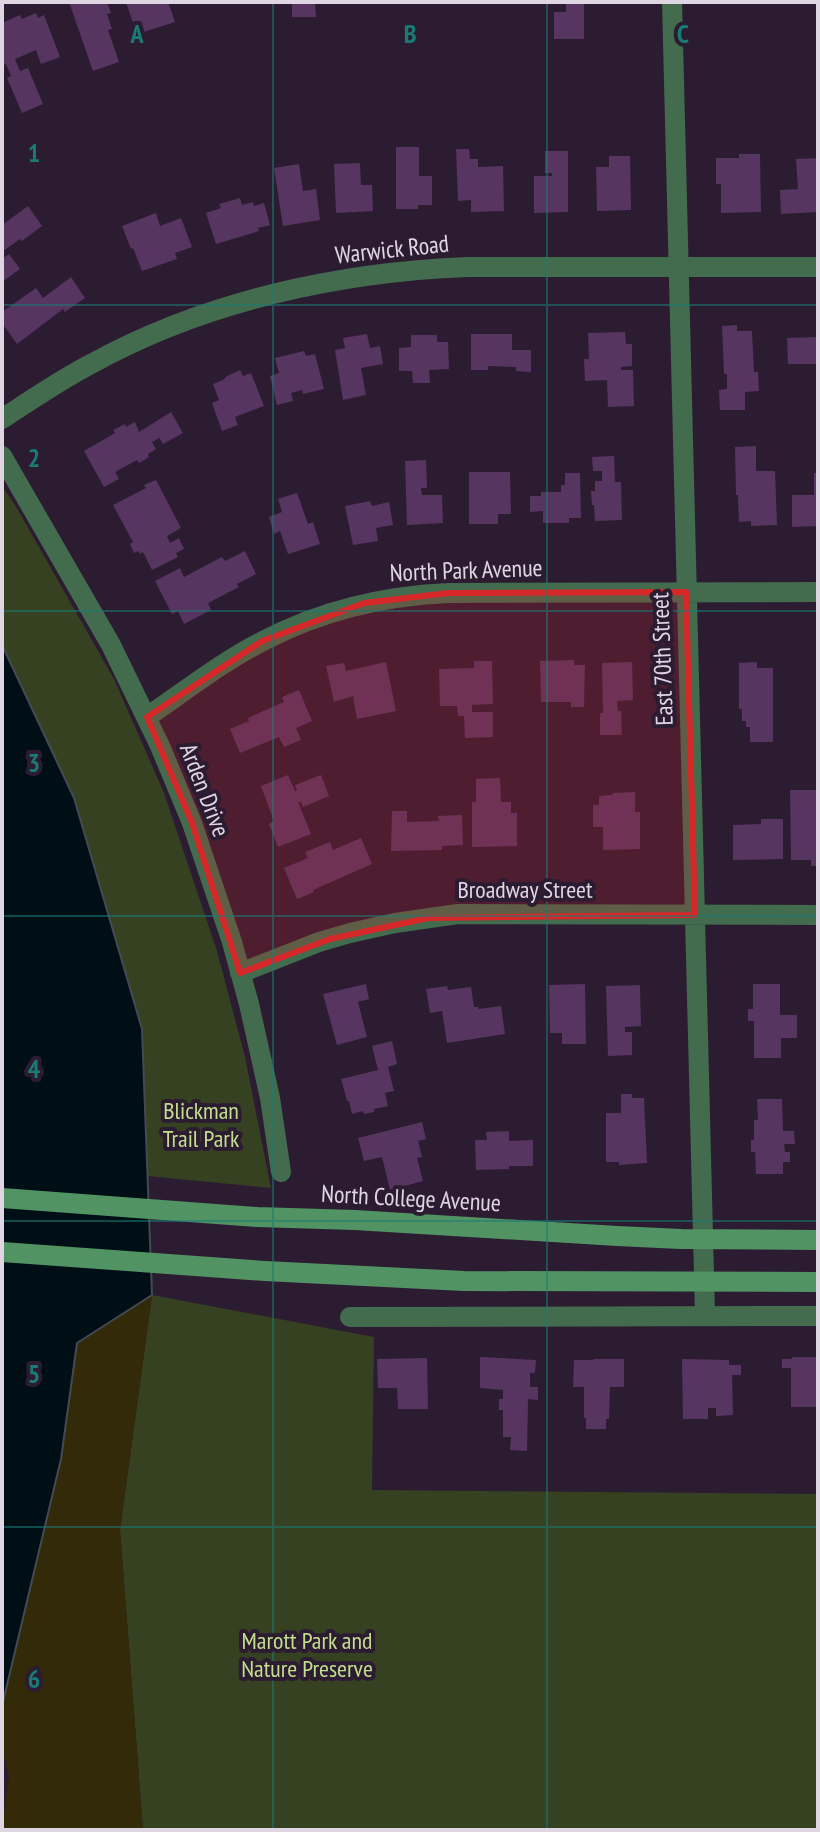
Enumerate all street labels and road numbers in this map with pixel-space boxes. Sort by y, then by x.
street label: Warwick Road [334,228,450,270]
street label: North Park Avenue [389,552,543,588]
street label: East 70th Street [644,591,680,726]
street label: Arden Drive [173,739,237,841]
street label: Broadway Street [457,874,593,905]
street label: North College Avenue [320,1178,502,1218]

